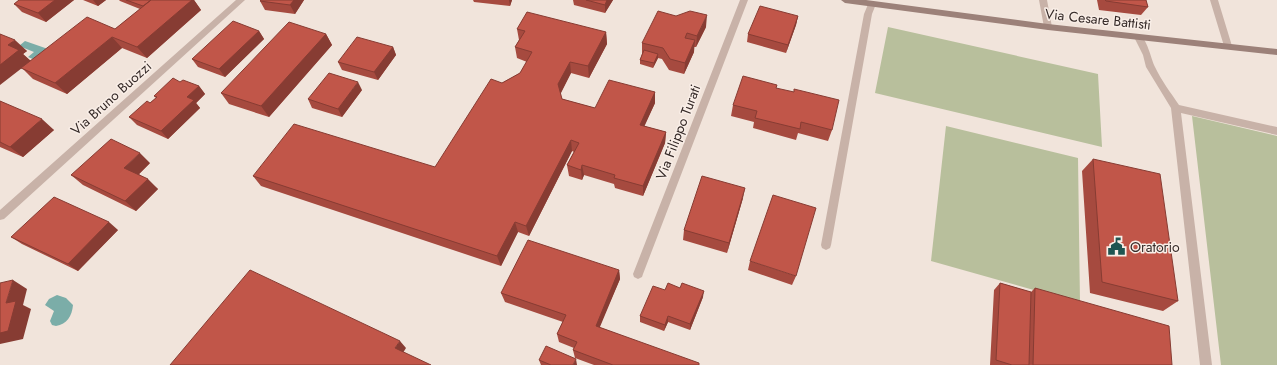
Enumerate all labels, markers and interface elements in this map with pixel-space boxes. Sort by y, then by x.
street label: Via Cesare Battisti [1044,3,1152,35]
street label: Via Bruno Buozzi [66,56,156,140]
street label: Via Filippo Turati [651,82,705,182]
public building icon: Oratorio [1107,237,1127,257]
place label: Oratorio [1130,237,1180,257]

